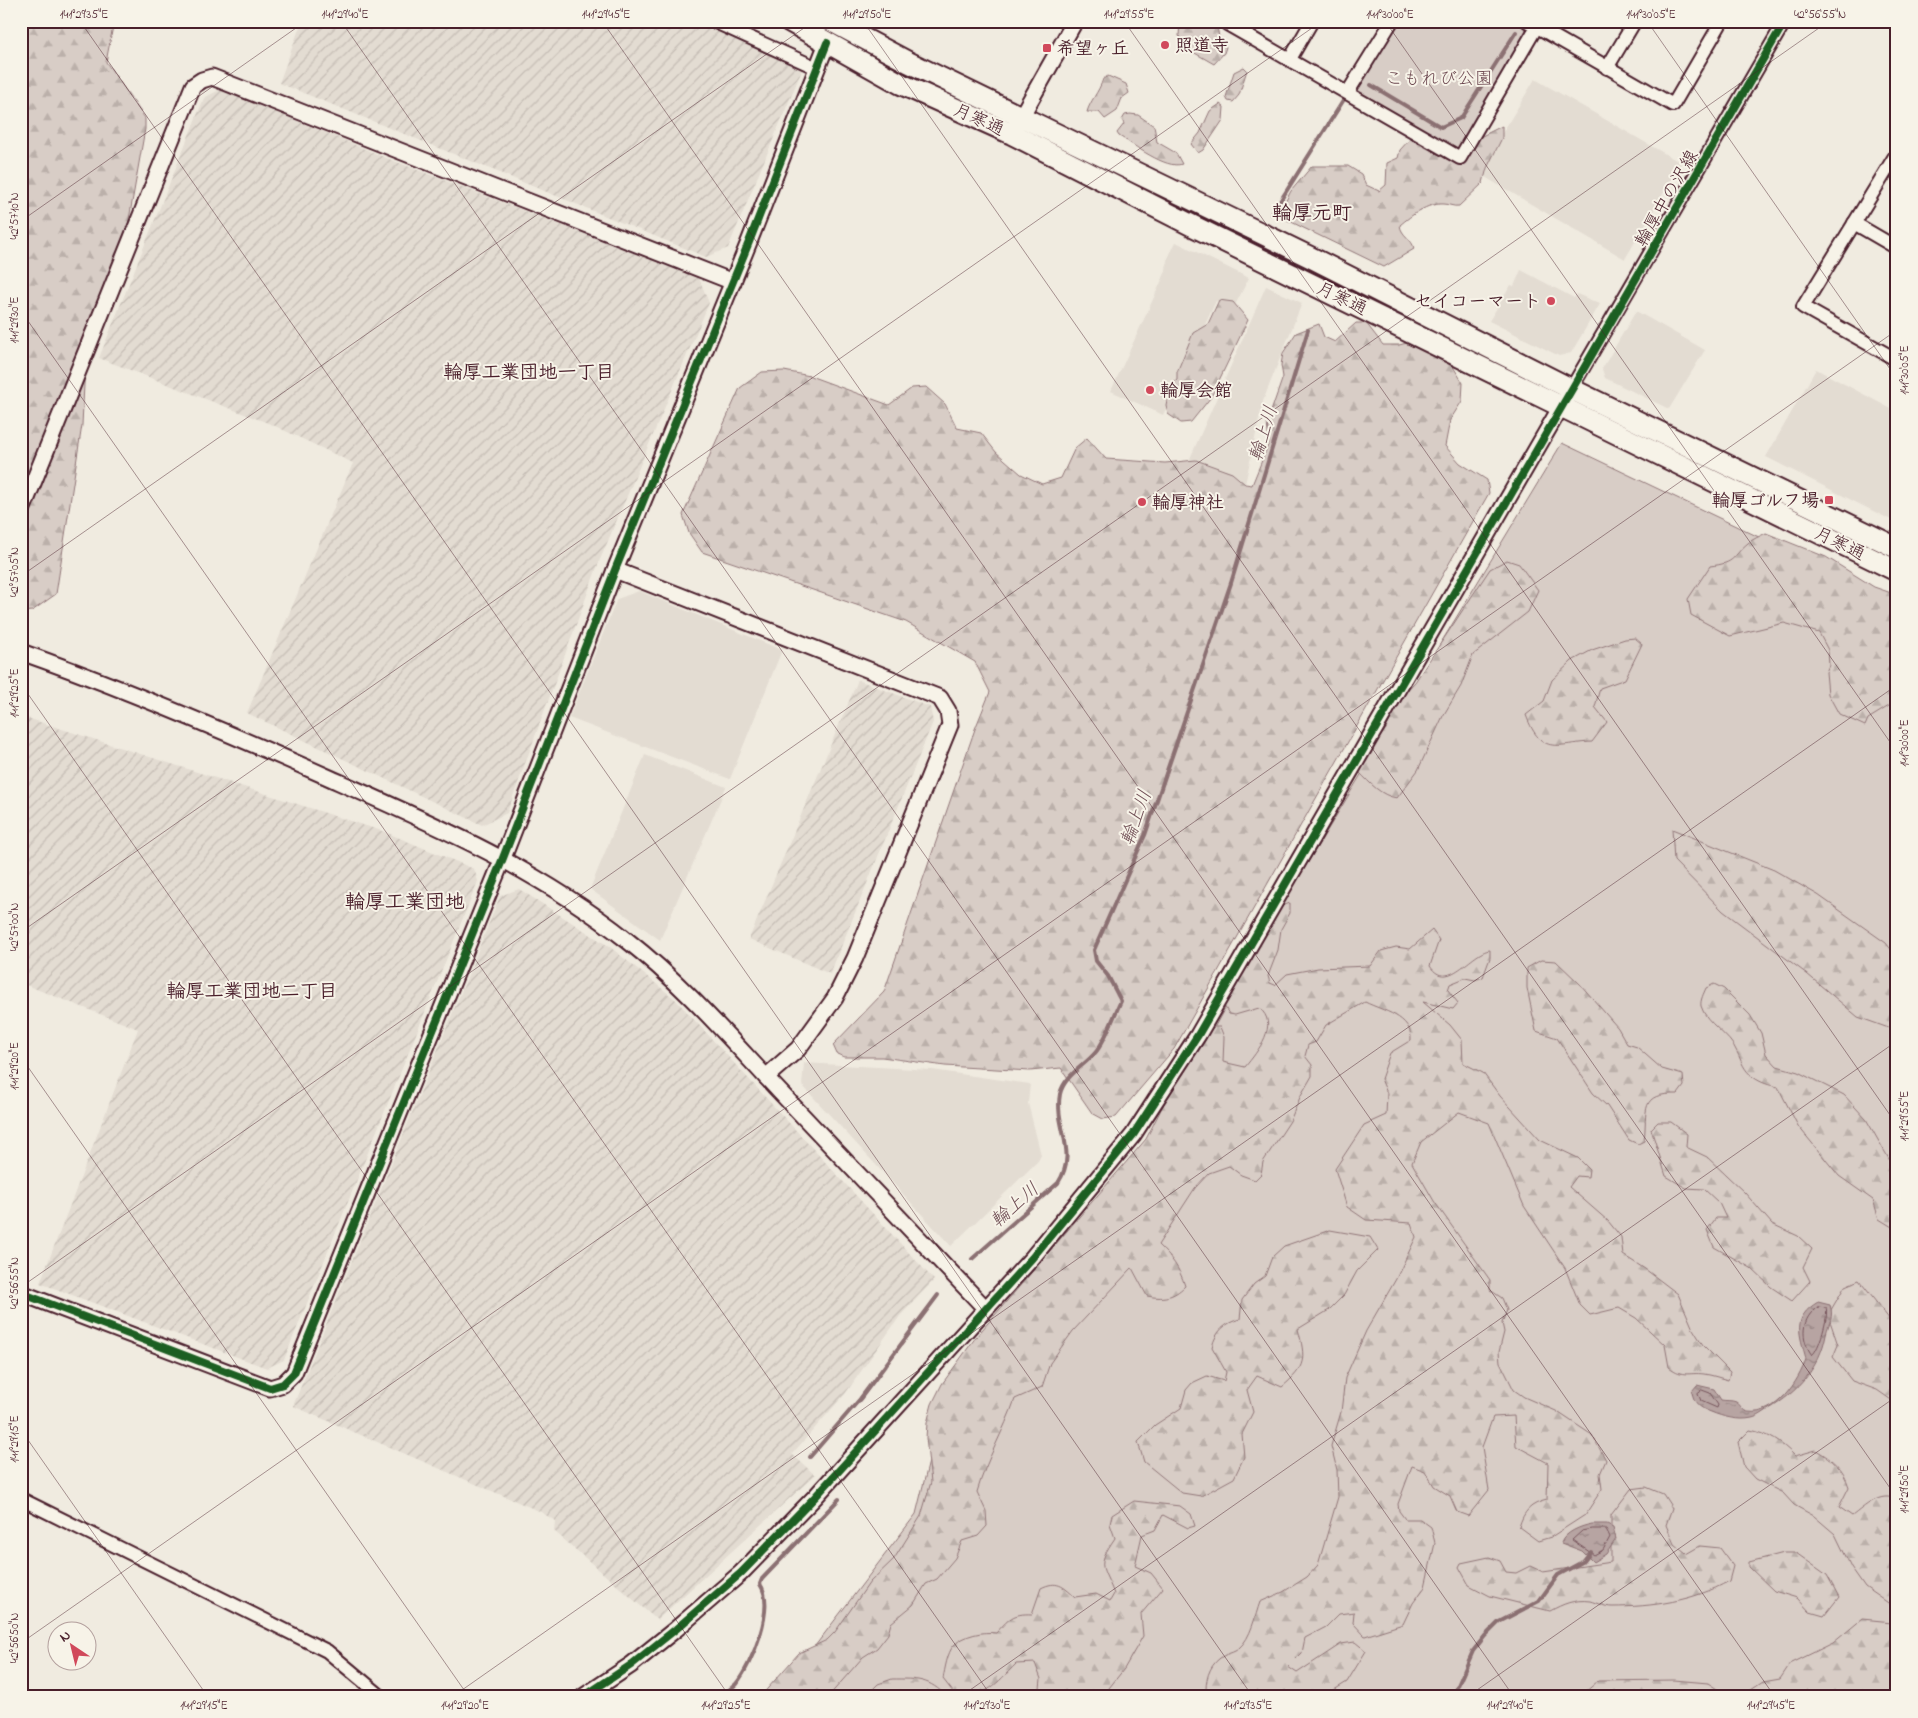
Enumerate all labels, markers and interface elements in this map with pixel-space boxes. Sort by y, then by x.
text: 141°29'35"E [60,6,108,24]
text: 141°29'40"E [322,6,368,24]
text: 141°29'45"E [582,6,630,24]
text: 141°29'50"E [843,6,891,24]
text: 141°29'55"E [1104,6,1154,24]
text: 141°30'00"E [1366,6,1414,24]
text: 141°30'05"E [1626,6,1676,24]
text: 42°56'55"N [1794,6,1846,24]
place label: 照道寺 [1175,34,1229,60]
place label: 希望ヶ丘 [1057,37,1129,63]
marker: 照道寺 [1159,39,1171,51]
marker: 希望ヶ丘 [1041,42,1053,54]
park label: こもれび公園 [1385,67,1493,93]
street label: 月寒通 [948,98,1008,144]
street label: 輪厚中の沢線 [1629,146,1706,252]
text: 42°57'10"N [6,192,24,240]
district label: 輪厚元町 [1272,200,1352,229]
street label: 月寒通 [1311,276,1371,323]
place label: セイコーマート [1414,290,1541,316]
marker: セイコーマート [1545,295,1557,307]
text: 141°29'30"E [6,297,24,343]
text: 141°30'05"E [1896,345,1914,395]
district label: 輪厚工業団地一丁目 [443,360,615,387]
place label: 輪厚会館 [1160,379,1232,405]
marker: 輪厚会館 [1144,384,1156,396]
water label: 輪上川 [1243,403,1286,465]
place label: 輪厚ゴルフ場 [1712,489,1819,515]
place label: 輪厚神社 [1152,491,1224,517]
marker: 輪厚ゴルフ場 [1823,494,1835,506]
marker: 輪厚神社 [1136,496,1148,508]
street label: 月寒通 [1809,521,1869,568]
text: 42°57'05"N [6,547,24,597]
text: 141°29'25"E [6,668,24,718]
text: 141°30'00"E [1896,719,1914,767]
water label: 輪上川 [1115,786,1160,849]
district label: 輪厚工業団地 [345,889,465,918]
text: 42°57'00"N [6,903,24,951]
district label: 輪厚工業団地二丁目 [166,979,338,1006]
text: 141°29'20"E [6,1042,24,1090]
text: 141°29'55"E [1896,1091,1914,1141]
water label: 輪上川 [985,1177,1046,1235]
text: 42°56'55"N [6,1257,24,1309]
text: 141°29'15"E [6,1415,24,1463]
text: 141°29'50"E [1896,1465,1914,1513]
text: 42°56'50"N [6,1613,24,1663]
north arrow [48,1620,98,1670]
text: N [56,1625,75,1648]
text: 141°29'15"E [180,1697,228,1715]
text: 141°29'20"E [441,1697,489,1715]
text: 141°29'25"E [701,1697,751,1715]
text: 141°29'30"E [964,1697,1010,1715]
text: 141°29'35"E [1224,1697,1272,1715]
text: 141°29'40"E [1487,1697,1533,1715]
text: 141°29'45"E [1747,1697,1795,1715]

